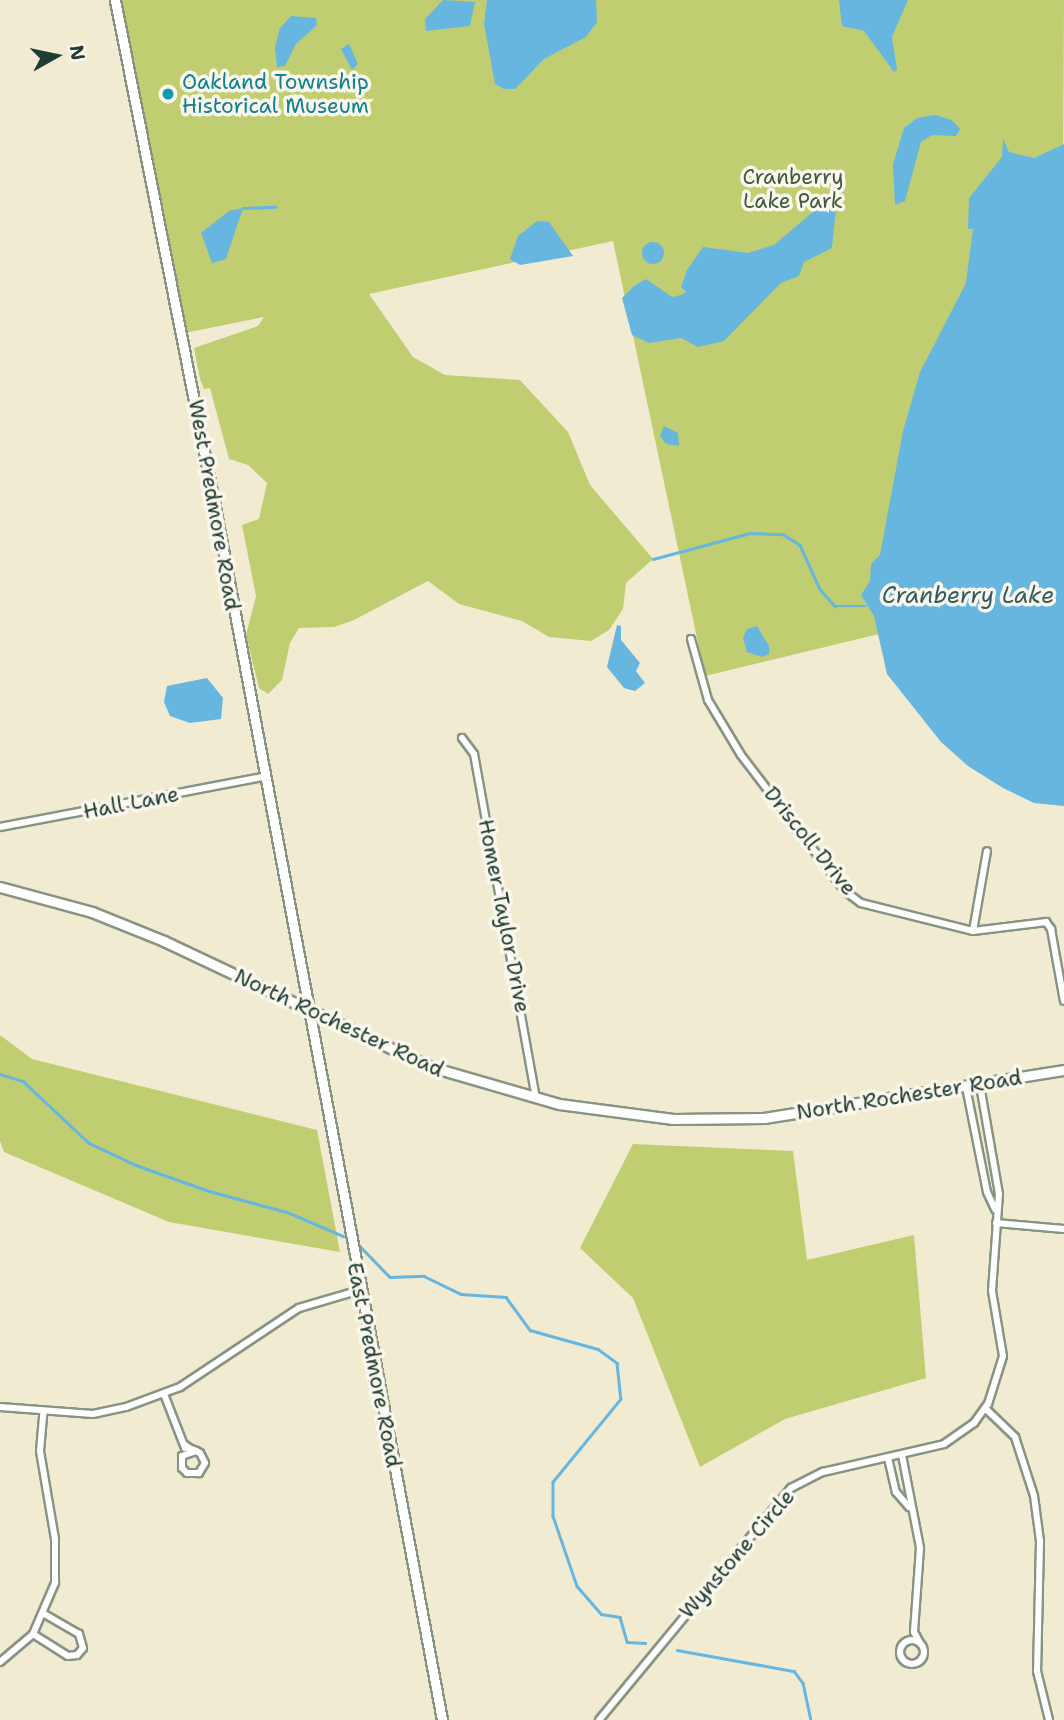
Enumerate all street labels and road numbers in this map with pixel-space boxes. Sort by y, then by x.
street label: West Predmore Road [183,398,245,612]
street label: Hall Lane [81,781,181,825]
street label: Driscoll Drive [758,782,862,900]
street label: Homer Taylor Drive [473,817,535,1015]
street label: North Rochester Road [230,963,448,1083]
street label: North Rochester Road [795,1065,1023,1125]
street label: East Predmore Road [342,1260,406,1470]
street label: Wynstone Circle [674,1484,800,1624]

